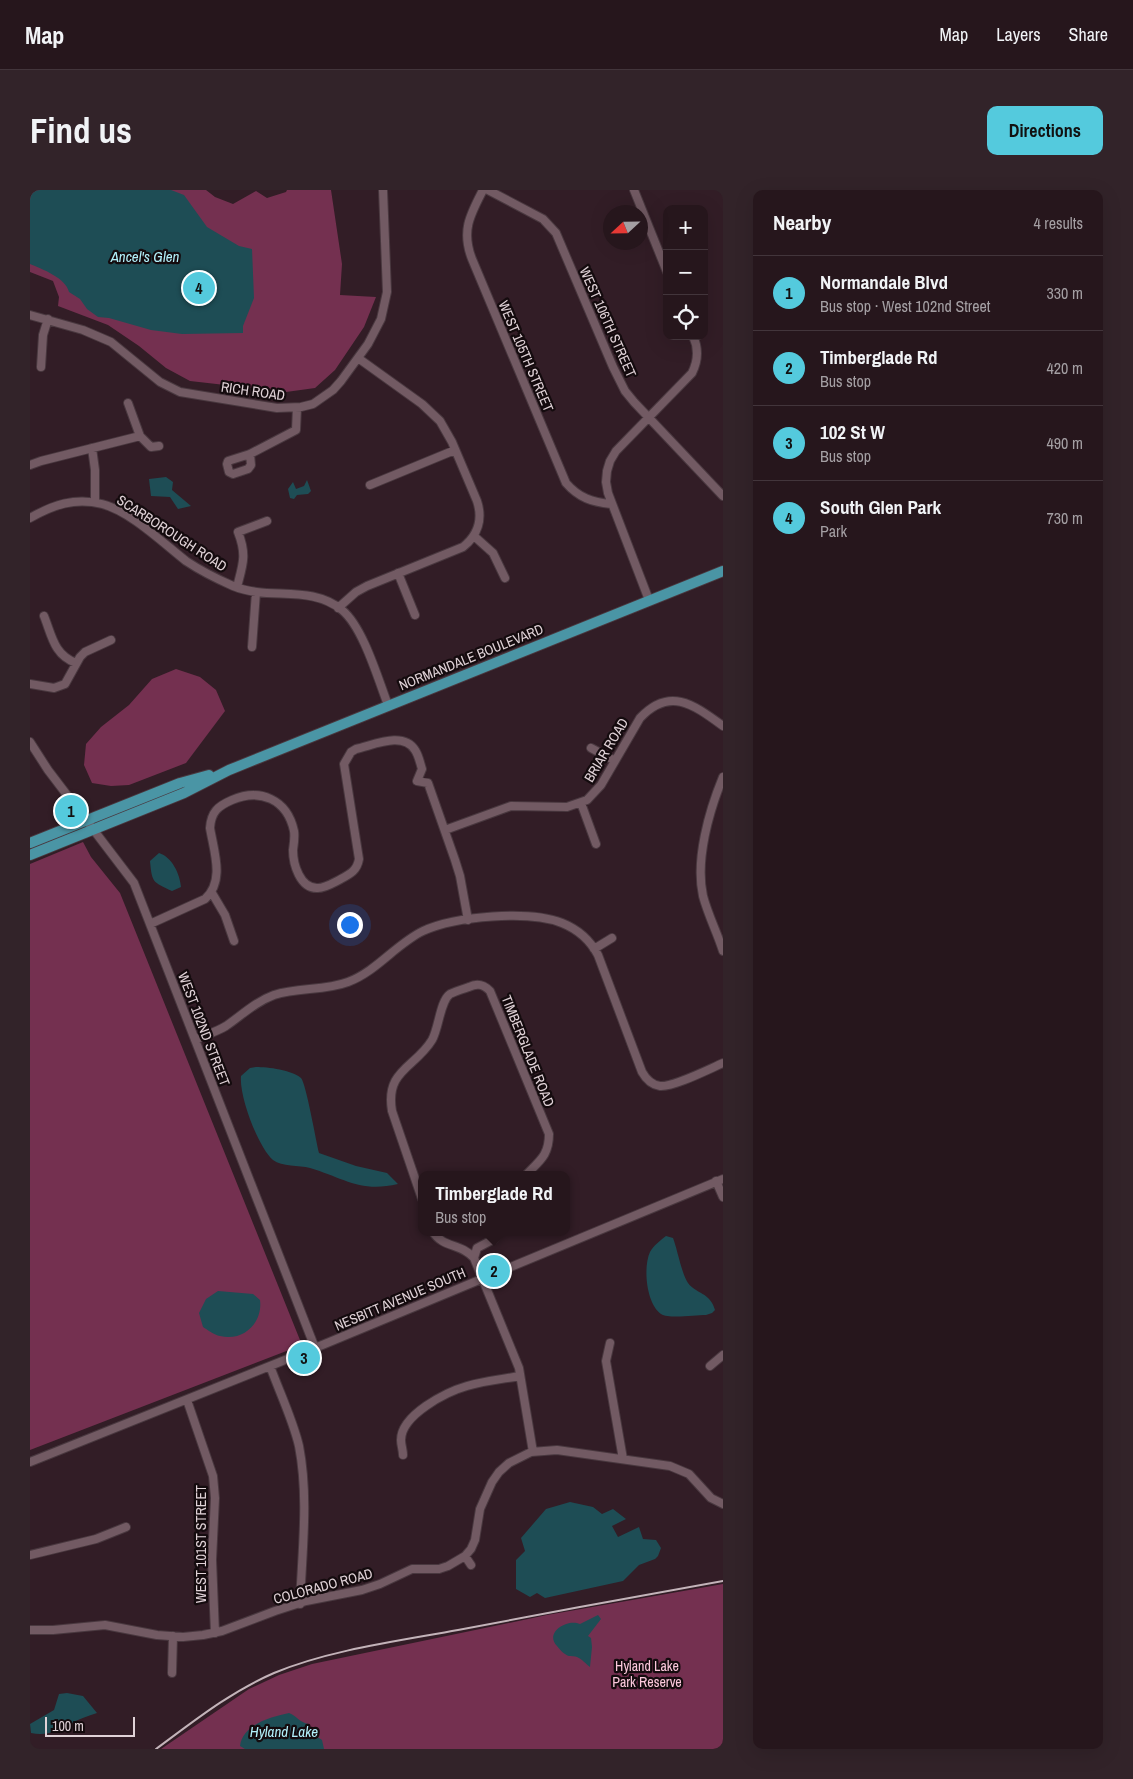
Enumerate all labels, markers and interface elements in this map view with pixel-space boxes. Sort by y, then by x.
text: Map [25,19,64,51]
text: Map [940,22,968,47]
text: Layers [996,22,1041,47]
text: Share [1069,22,1108,47]
button: Directions [987,106,1103,155]
text: Find us [30,107,132,154]
north arrow [603,205,648,250]
map controls [663,205,708,340]
button: + [663,205,708,250]
text: Nearby [773,208,831,237]
text: 4 results [1033,212,1083,234]
water label: Ancel's Glen [110,246,179,267]
button: − [663,250,708,295]
street label: WEST 106TH STREET [576,264,640,380]
pin: 4 [183,269,215,307]
text: Normandale Blvd [820,269,948,295]
text: 1 [785,282,793,304]
text: 330 m [1047,282,1083,304]
button: locate [663,295,708,340]
text: Bus stop · West 102nd Street [820,295,990,317]
street label: WEST 105TH STREET [494,298,558,414]
text: Timberglade Rd [820,344,937,370]
text: 2 [785,357,793,379]
text: 420 m [1047,357,1083,379]
text: Bus stop [820,370,871,392]
street label: RICH ROAD [220,378,286,404]
text: 102 St W [820,419,885,445]
text: 3 [785,432,793,454]
text: 490 m [1047,432,1083,454]
text: Bus stop [820,445,871,467]
street label: SCARBOROUGH ROAD [114,491,230,575]
text: South Glen Park [820,494,941,520]
text: 4 [785,507,793,529]
text: 730 m [1047,507,1083,529]
text: Park [820,520,847,542]
street label: NORMANDALE BOULEVARD [396,620,546,694]
street label: BRIAR ROAD [580,715,632,785]
pin: 1 [55,792,87,830]
your location [337,912,363,938]
street label: WEST 102ND STREET [174,970,234,1088]
street label: TIMBERGLADE ROAD [497,993,559,1109]
popup [418,1171,570,1236]
text: Timberglade Rd [435,1180,553,1206]
text: Bus stop [435,1206,486,1228]
pin: 2 [478,1252,510,1290]
street label: NESBITT AVENUE SOUTH [332,1263,468,1335]
pin: 3 [288,1339,320,1377]
street label: WEST 101ST STREET [192,1485,210,1603]
street label: COLORADO ROAD [271,1564,375,1608]
park label: Hyland Lake Park Reserve [612,1657,682,1691]
scale bar [45,1714,135,1737]
text: 100 m [52,1717,84,1735]
water label: Hyland Lake [250,1721,318,1742]

